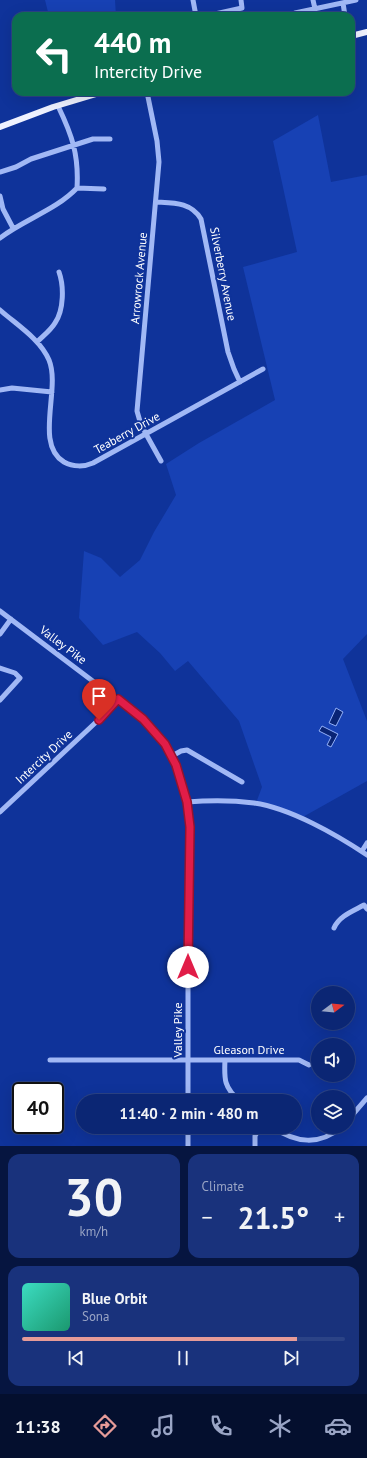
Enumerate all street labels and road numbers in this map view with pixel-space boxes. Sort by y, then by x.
street label: Silverberry Avenue [207,226,240,322]
street label: Arrowrock Avenue [127,232,150,324]
street label: Teaberry Drive [91,408,162,457]
street label: Valley Pike [36,621,90,667]
street label: Intercity Drive [12,727,75,787]
street label: Valley Pike [170,1003,185,1059]
street label: Gleason Drive [213,1042,285,1057]

